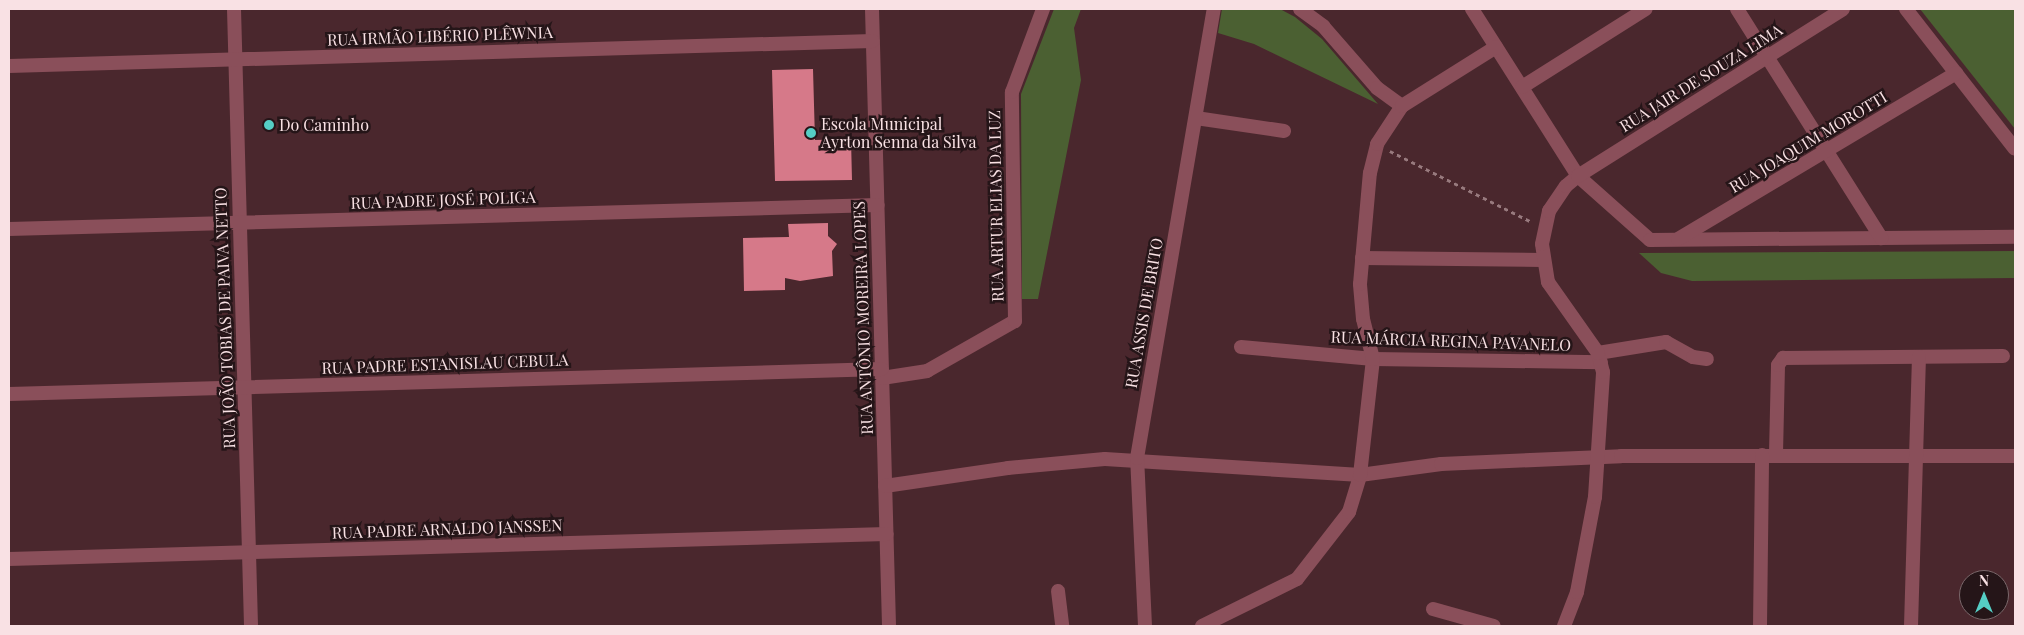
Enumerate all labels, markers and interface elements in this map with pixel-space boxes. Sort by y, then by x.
street label: RUA JAIR DE SOUZA LIMA [1616,20,1786,136]
street label: RUA IRMÃO LIBÉRIO PLÊWNIA [327,22,553,50]
street label: RUA JOAQUIM MOROTTI [1726,87,1890,197]
street label: RUA ARTUR ELIAS DA LUZ [985,110,1007,302]
place label: Escola Municipal Ayrton Senna da Silva [821,114,977,152]
place label: Do Caminho [279,115,369,135]
marker: Do Caminho [263,119,275,131]
marker: Escola Municipal Ayrton Senna da Silva [805,127,817,139]
street label: RUA JOÃO TOBIAS DE PAIVA NETTO [211,187,239,449]
street label: RUA PADRE JOSÉ POLIGA [350,187,536,213]
street label: RUA ANTÔNIO MOREIRA LOPES [849,201,877,435]
street label: RUA ASSIS DE BRITO [1121,236,1167,390]
street label: RUA MÁRCIA REGINA PAVANELO [1330,327,1572,355]
street label: RUA PADRE ESTANISLAU CEBULA [321,350,569,378]
street label: RUA PADRE ARNALDO JANSSEN [331,515,563,543]
north arrow [1959,570,2009,620]
text: N [1979,571,1989,590]

